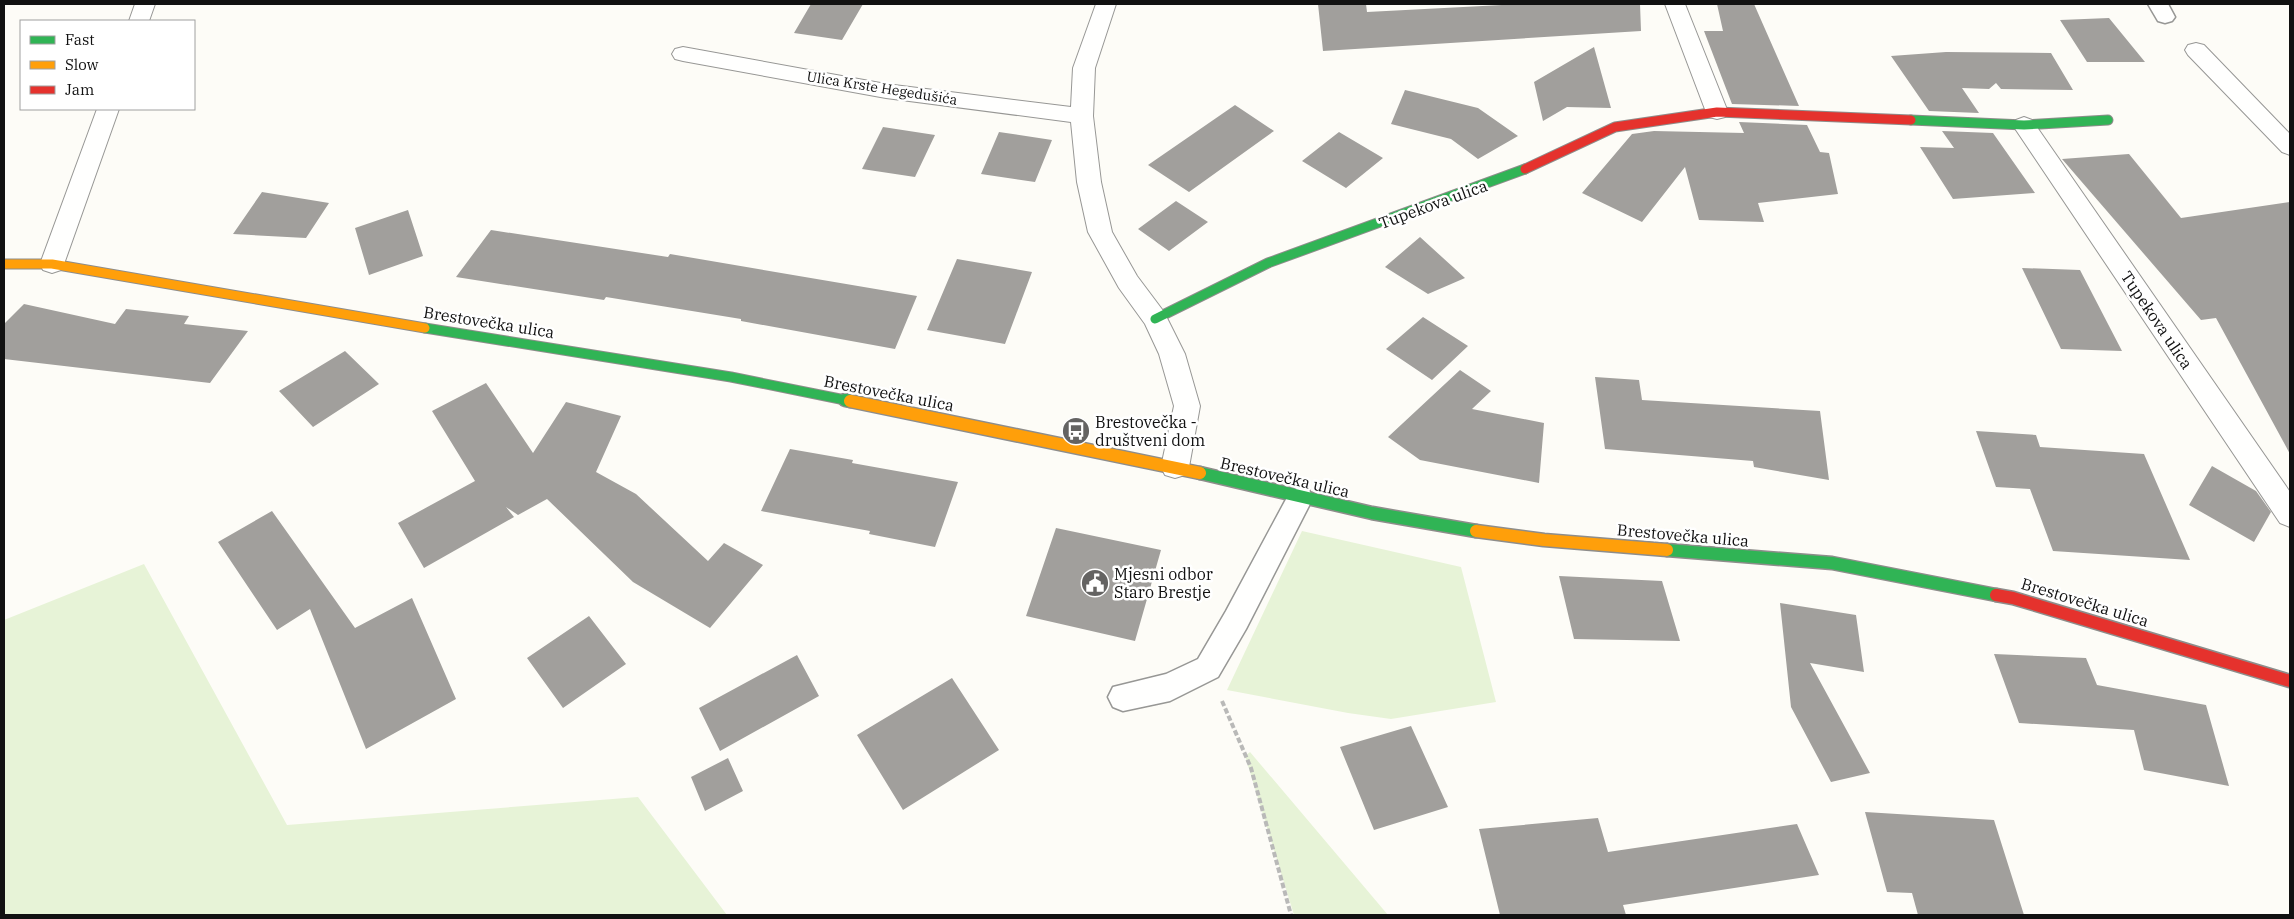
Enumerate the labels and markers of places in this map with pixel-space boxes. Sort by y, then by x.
place label: Brestovečka - društveni dom [1095,412,1205,450]
bus stop icon: Brestovečka - društveni dom [1061,416,1091,446]
place label: Mjesni odbor Staro Brestje [1114,564,1213,602]
public building icon: Mjesni odbor Staro Brestje [1080,568,1110,598]

